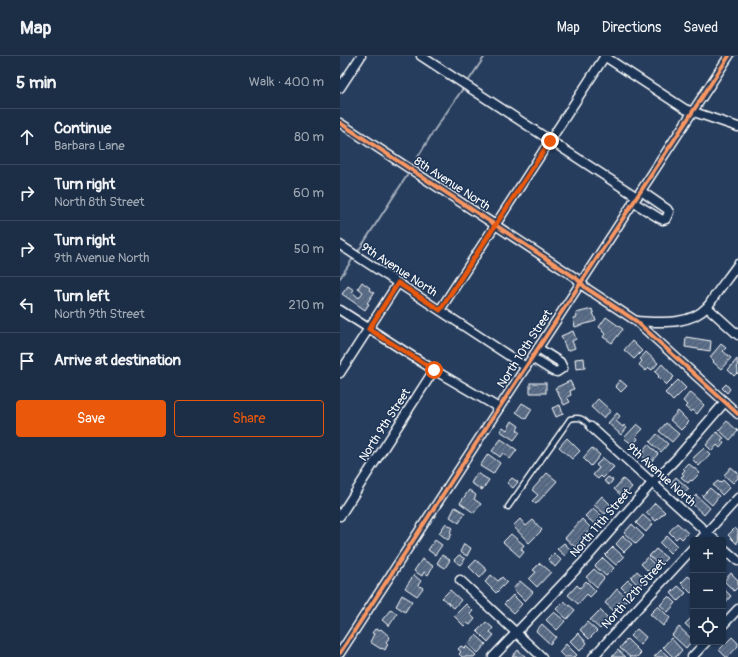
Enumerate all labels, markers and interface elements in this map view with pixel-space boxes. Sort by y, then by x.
text: Map [20,16,51,40]
text: Map [557,19,580,36]
text: Directions [602,19,661,36]
text: Saved [683,19,718,36]
text: 5 min [16,72,56,93]
text: Walk · 400 m [249,74,324,90]
text: Continue [54,119,112,138]
icon: ahead [16,126,38,148]
text: 80 m [294,129,324,145]
route end [541,132,559,150]
text: Barbara Lane [54,138,125,154]
street label: 8th Avenue North [411,154,493,214]
text: Turn right [54,175,115,194]
icon: right [16,182,38,204]
text: 60 m [293,185,324,201]
text: North 8th Street [54,194,145,210]
text: Turn right [54,231,115,250]
icon: right [16,238,38,260]
street label: 9th Avenue North [358,240,440,300]
text: 50 m [294,241,324,257]
text: 9th Avenue North [54,250,149,266]
text: Turn left [54,287,110,306]
icon: left [16,294,38,316]
text: 210 m [288,297,324,313]
text: North 9th Street [54,306,145,322]
street label: North 10th Street [494,307,556,391]
icon: arrive [16,350,38,372]
text: Arrive at destination [54,351,181,370]
route start [425,361,443,379]
street label: North 9th Street [356,386,414,464]
button: Save [16,400,166,437]
button: Share [174,400,324,437]
street label: 9th Avenue North [623,440,699,510]
street label: North 11th Street [567,485,635,561]
map controls [690,537,726,645]
button: + [690,537,726,573]
street label: North 12th Street [599,556,669,632]
button: − [690,573,726,609]
button: locate [690,609,726,645]

